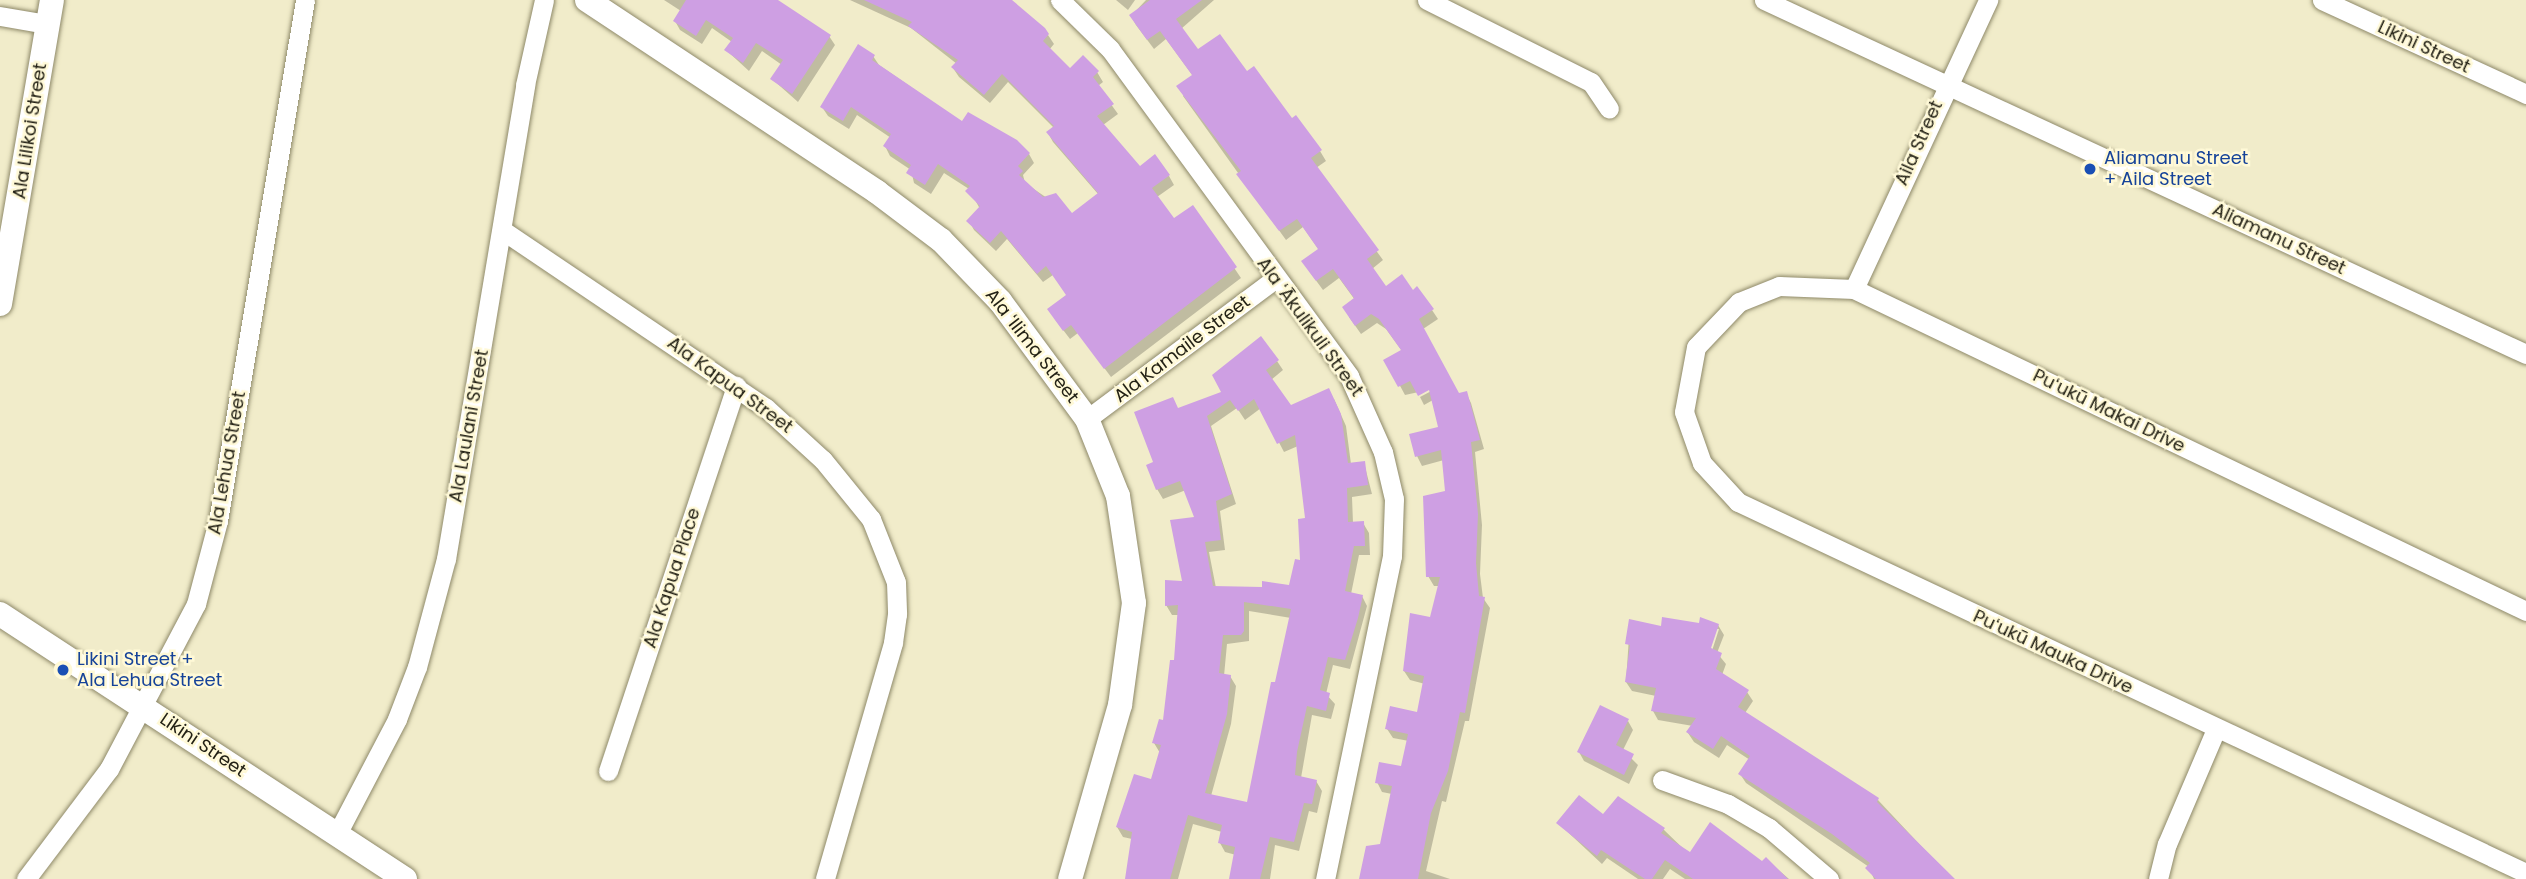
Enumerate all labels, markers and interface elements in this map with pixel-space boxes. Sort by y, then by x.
street label: Likini Street [2374,16,2474,78]
street label: Ala Lilikoi Street [9,61,51,201]
street label: Aila Street [1891,97,1947,189]
place label: Aliamanu Street + Aila Street [2104,148,2248,190]
marker: Aliamanu Street + Aila Street [2082,161,2098,177]
street label: Aliamanu Street [2209,199,2349,279]
street label: Ala ʻĀkulikuli Street [1252,253,1368,401]
street label: Ala ʻIlima Street [981,285,1083,407]
street label: Ala Kamaile Street [1110,291,1254,407]
street label: Ala Kapua Street [663,332,797,438]
street label: Ala Laulani Street [445,348,493,504]
street label: Puʻukū Makai Drive [2029,365,2189,457]
street label: Ala Lehua Street [204,390,250,536]
street label: Ala Kapua Place [639,505,705,651]
street label: Puʻukū Mauka Drive [1970,606,2136,698]
place label: Likini Street + Ala Lehua Street [77,649,222,692]
marker: Likini Street + Ala Lehua Street [55,662,71,678]
street label: Likini Street [156,708,250,782]

